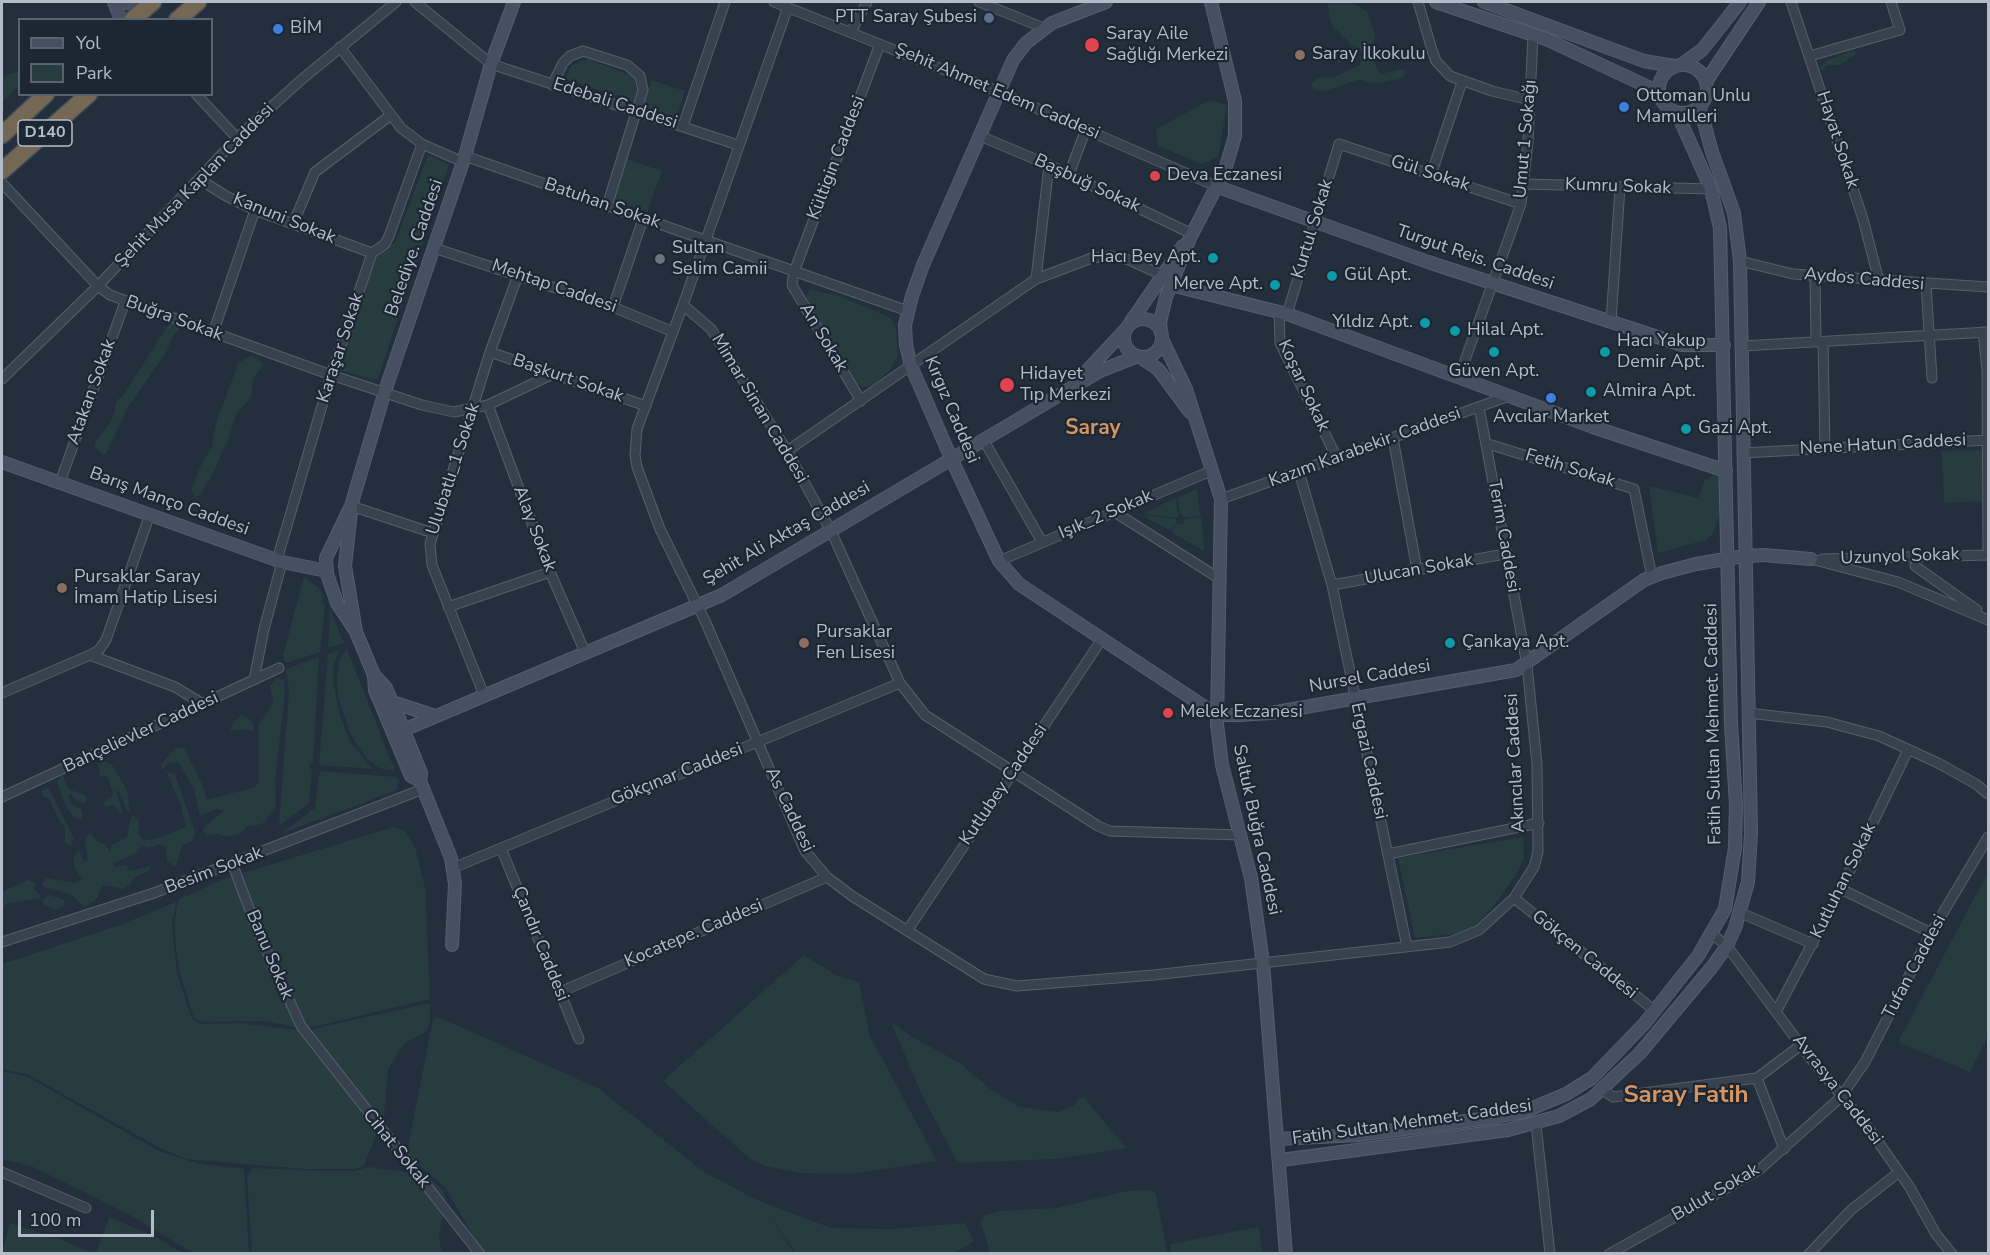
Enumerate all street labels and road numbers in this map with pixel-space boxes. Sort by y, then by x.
street label: Şehit Ahmet Edem Caddesi [891,39,1103,145]
street label: Edebali Caddesi [550,74,680,134]
street label: Umut 1 Sokağı [1510,79,1542,199]
street label: Hayat Sokak [1811,89,1863,191]
street label: Kültigin Caddesi [803,93,871,223]
street label: Şehit Musa Kaplan Caddesi [111,99,279,273]
road number: D140 [18,120,72,146]
street label: Başbuğ Sokak [1030,150,1144,218]
street label: Gül Sokak [1388,151,1472,197]
street label: Batuhan Sokak [541,174,663,234]
street label: Kumru Sokak [1565,174,1671,200]
street label: Belediye. Caddesi [381,177,449,319]
street label: Kurtul Sokak [1288,177,1338,281]
street label: Kanuni Sokak [230,189,338,249]
street label: Turgut Reis. Caddesi [1393,221,1557,295]
street label: Mehtap Caddesi [489,255,619,319]
street label: Aydos Caddesi [1803,264,1925,296]
street label: Karaşar Sokak [313,290,369,406]
street label: Buğra Sokak [122,291,226,347]
street label: An Sokak [794,300,852,376]
street label: Mimar Sinan Caddesi [706,330,812,488]
street label: Atakan Sokak [63,336,121,448]
street label: Koşar Sokak [1272,337,1334,435]
street label: Başkurt Sokak [510,350,626,408]
street label: Kırgız Caddesi [919,353,983,467]
street label: Ulubatlı_1 Sokak [423,400,485,538]
street label: Kazım Karabekir. Caddesi [1266,403,1464,493]
street label: Nene Hatun Caddesi [1799,430,1967,460]
street label: Fetih Sokak [1522,445,1618,493]
street label: Barış Manço Caddesi [86,463,252,541]
street label: Şehit Ali Aktaş Caddesi [700,477,874,591]
street label: Terim Caddesi [1482,478,1524,594]
street label: Alay Sokak [508,483,560,575]
street label: Işık_2 Sokak [1056,486,1156,544]
street label: Uzunyol Sokak [1840,544,1960,570]
street label: Ulucan Sokak [1363,550,1475,590]
street label: Fatih Sultan Mehmet. Caddesi [1701,603,1727,845]
street label: Nursel Caddesi [1308,656,1432,698]
street label: Bahçelievler Caddesi [60,688,222,778]
street label: Akıncılar Caddesi [1502,693,1530,833]
street label: Ergazi Caddesi [1345,701,1391,821]
street label: Kutlubey Caddesi [955,720,1053,850]
street label: Gökçınar Caddesi [608,739,746,811]
street label: Saltuk Buğra Caddesi [1227,743,1285,917]
street label: As Caddesi [760,764,818,856]
street label: Kutluhan Sokak [1807,820,1881,942]
street label: Besim Sokak [162,842,266,900]
street label: Çandır Caddesi [507,883,573,1005]
street label: Kocatepe. Caddesi [622,895,766,973]
street label: Gökçen Caddesi [1527,906,1641,1004]
street label: Banu Sokak [240,907,298,1003]
street label: Tufan Caddesi [1879,911,1951,1023]
street label: Avrasya Caddesi [1787,1030,1887,1150]
street label: Fatih Sultan Mehmet. Caddesi [1291,1095,1533,1151]
street label: Cihat Sokak [358,1105,434,1193]
street label: Bulut Sokak [1669,1159,1763,1227]

